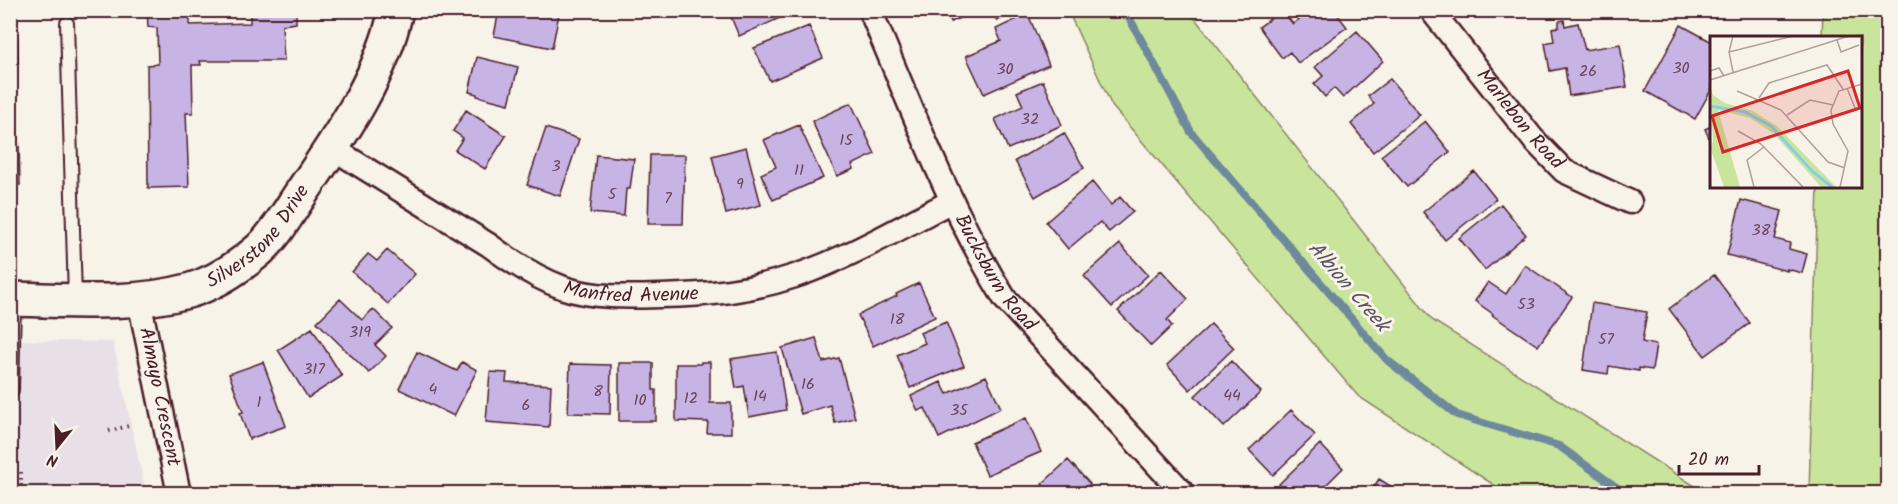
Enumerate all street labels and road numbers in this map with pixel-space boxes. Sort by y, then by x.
street label: Marlebon Road [1467,62,1572,179]
street label: Silverstone Drive [201,178,319,298]
street label: Bucksburn Road [945,209,1045,340]
street label: Manfred Avenue [559,273,700,313]
street label: Almayo Crescent [129,325,189,470]

